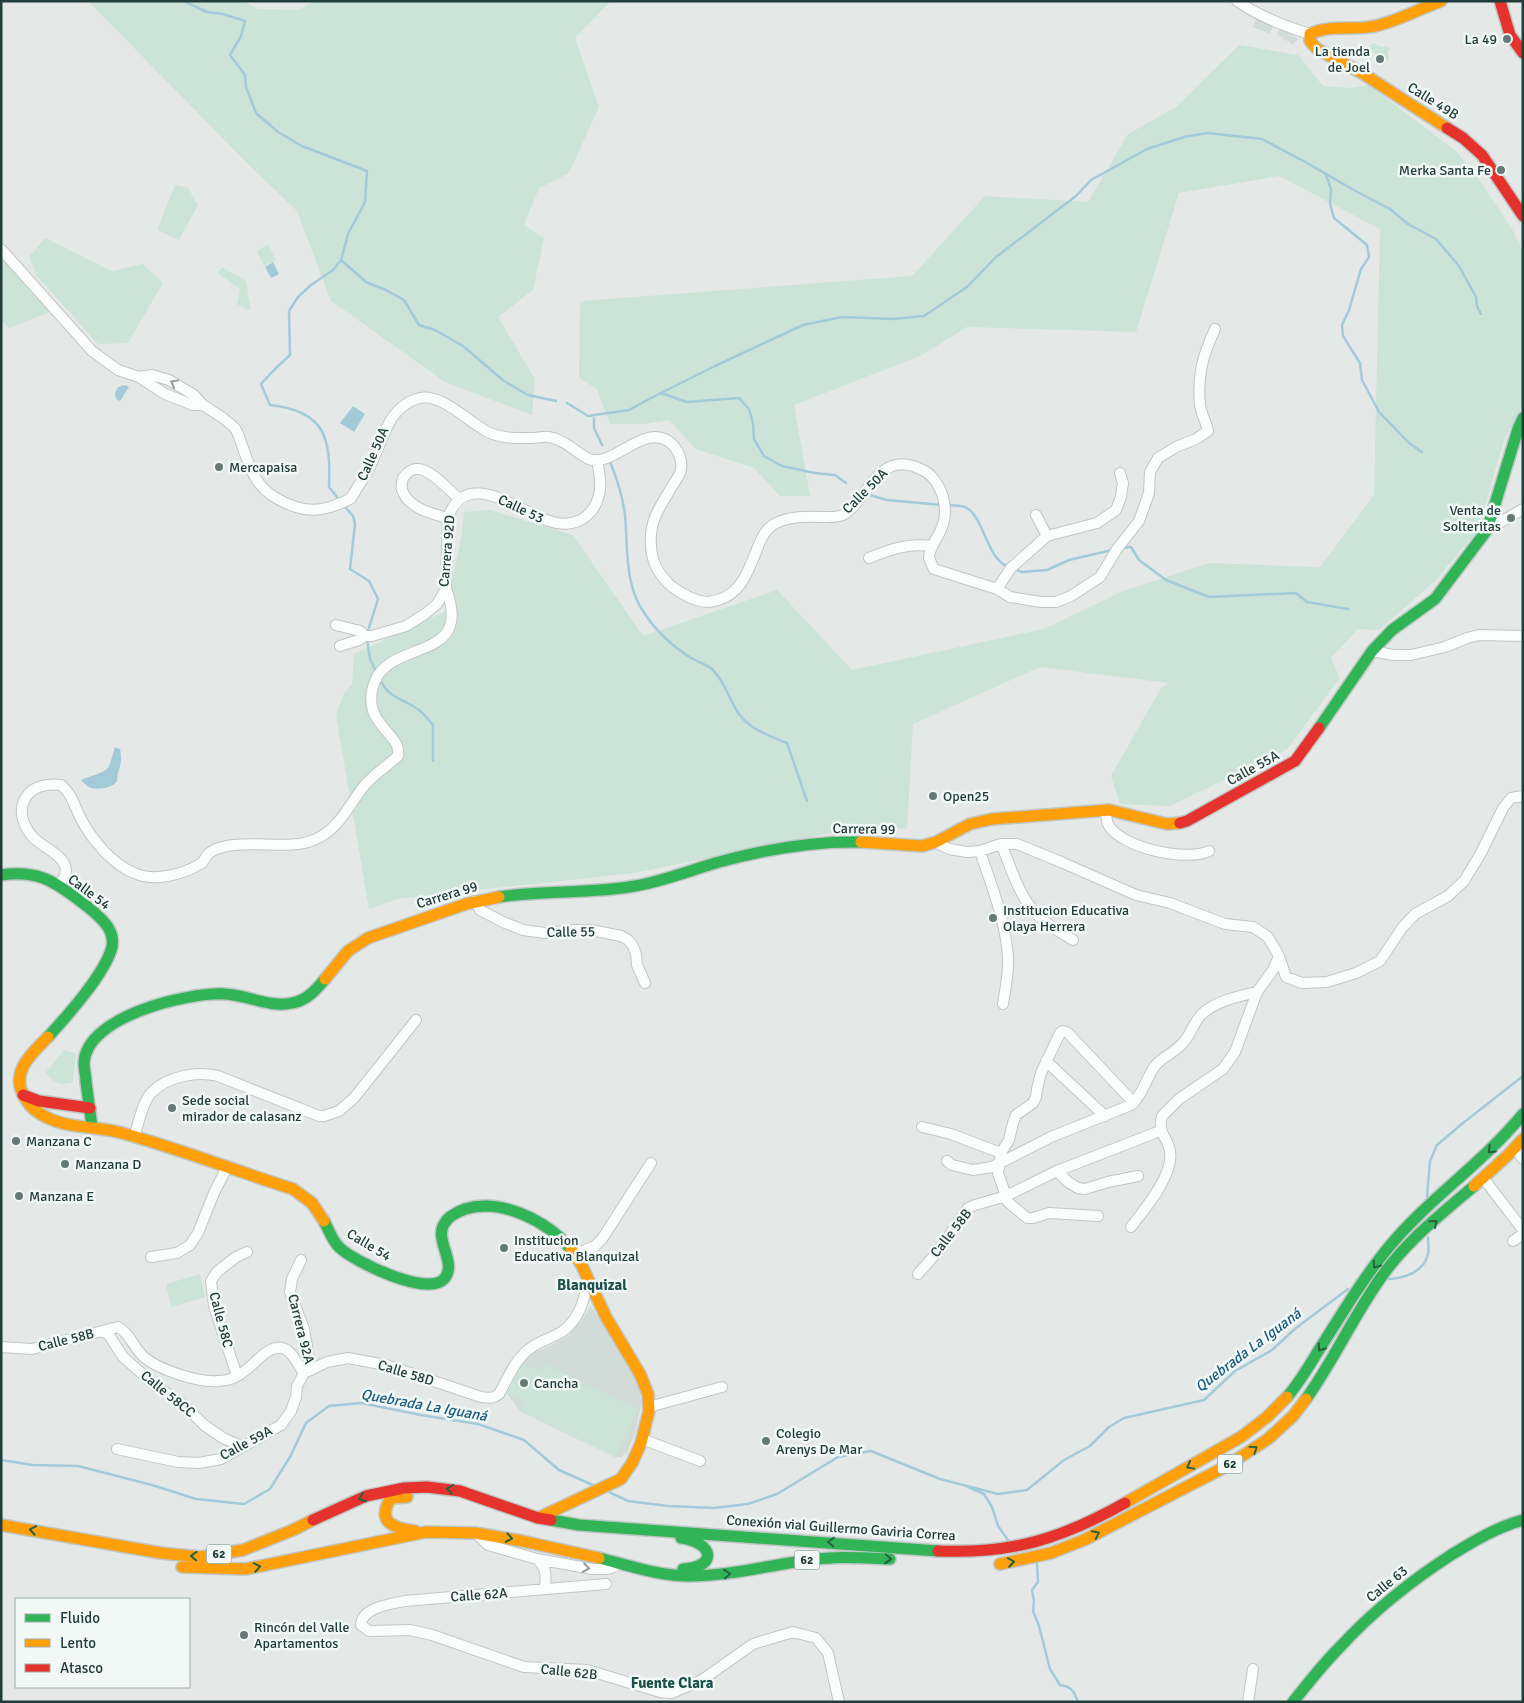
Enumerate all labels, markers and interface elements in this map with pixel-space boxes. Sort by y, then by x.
place label: La 49 [1465,31,1497,48]
marker: La 49 [1501,33,1513,45]
place label: La tienda de Joel [1315,43,1370,76]
marker: La tienda de Joel [1374,53,1386,65]
street label: Calle 49B [1404,79,1462,123]
place label: Merka Santa Fe [1399,162,1491,179]
marker: Merka Santa Fe [1495,164,1507,176]
one-way arrow [170,380,179,390]
street label: Calle 50A [354,424,393,484]
place label: Mercapaisa [229,459,297,476]
marker: Mercapaisa [213,461,225,473]
street label: Calle 50A [839,464,892,517]
street label: Calle 53 [495,491,547,527]
place label: Venta de Solteritas [1443,502,1501,535]
marker: Venta de Solteritas [1505,512,1517,524]
street label: Carrera 92D [435,514,459,588]
street label: Calle 55A [1224,746,1282,789]
place label: Open25 [943,788,989,805]
marker: Open25 [927,790,939,802]
street label: Carrera 99 [832,820,896,838]
street label: Calle 54 [64,871,114,914]
street label: Carrera 99 [414,878,480,912]
place label: Institucion Educativa Olaya Herrera [1003,902,1129,935]
marker: Institucion Educativa Olaya Herrera [987,912,999,924]
street label: Calle 55 [547,923,595,941]
place label: Sede social mirador de calasanz [182,1092,302,1125]
marker: Sede social mirador de calasanz [166,1102,178,1114]
place label: Manzana C [26,1133,92,1150]
marker: Manzana C [10,1135,22,1147]
one-way arrow [1487,1145,1496,1154]
place label: Manzana D [75,1156,141,1173]
marker: Manzana D [59,1158,71,1170]
place label: Manzana E [29,1188,94,1205]
marker: Manzana E [13,1190,25,1202]
street label: Calle 58B [927,1205,975,1261]
one-way arrow [1428,1219,1437,1228]
street label: Calle 54 [344,1225,395,1265]
place label: Institucion Educativa Blanquizal [514,1232,639,1265]
marker: Institucion Educativa Blanquizal [498,1242,510,1254]
one-way arrow [1373,1259,1382,1269]
district label: Blanquizal [557,1276,627,1294]
street label: Calle 58C [205,1290,237,1350]
street label: Carrera 92A [284,1292,318,1366]
water label: Quebrada La Iguaná [1192,1304,1306,1396]
street label: Calle 58B [36,1325,96,1355]
one-way arrow [1318,1342,1327,1352]
street label: Calle 58D [376,1356,436,1390]
street label: Calle 58CC [137,1367,199,1421]
place label: Cancha [534,1375,578,1392]
marker: Cancha [518,1377,530,1389]
water label: Quebrada La Iguaná [360,1385,490,1425]
street label: Calle 59A [217,1422,276,1464]
place label: Colegio Arenys De Mar [776,1425,863,1458]
marker: Colegio Arenys De Mar [760,1435,772,1447]
one-way arrow [1249,1446,1258,1455]
road number: 62 [1218,1455,1242,1474]
one-way arrow [1186,1460,1195,1470]
one-way arrow [445,1484,454,1494]
one-way arrow [358,1492,367,1503]
street label: Conexión vial Guillermo Gaviria Correa [726,1512,956,1544]
one-way arrow [29,1526,38,1536]
one-way arrow [1091,1530,1100,1540]
one-way arrow [505,1533,513,1543]
one-way arrow [827,1536,835,1547]
road number: 62 [206,1545,232,1564]
road number: 62 [794,1550,820,1570]
one-way arrow [189,1551,197,1561]
one-way arrow [885,1553,893,1564]
one-way arrow [1007,1557,1016,1567]
one-way arrow [253,1562,262,1572]
one-way arrow [583,1562,591,1573]
street label: Calle 63 [1363,1562,1411,1606]
one-way arrow [724,1569,732,1580]
street label: Calle 62A [450,1584,509,1605]
legend [15,1598,190,1688]
text: Fluido [60,1609,100,1627]
place label: Rincón del Valle Apartamentos [254,1619,350,1652]
marker: Rincón del Valle Apartamentos [238,1629,250,1641]
text: Lento [60,1634,96,1652]
text: Atasco [60,1659,103,1677]
street label: Calle 62B [540,1661,598,1683]
district label: Fuente Clara [631,1674,714,1692]

